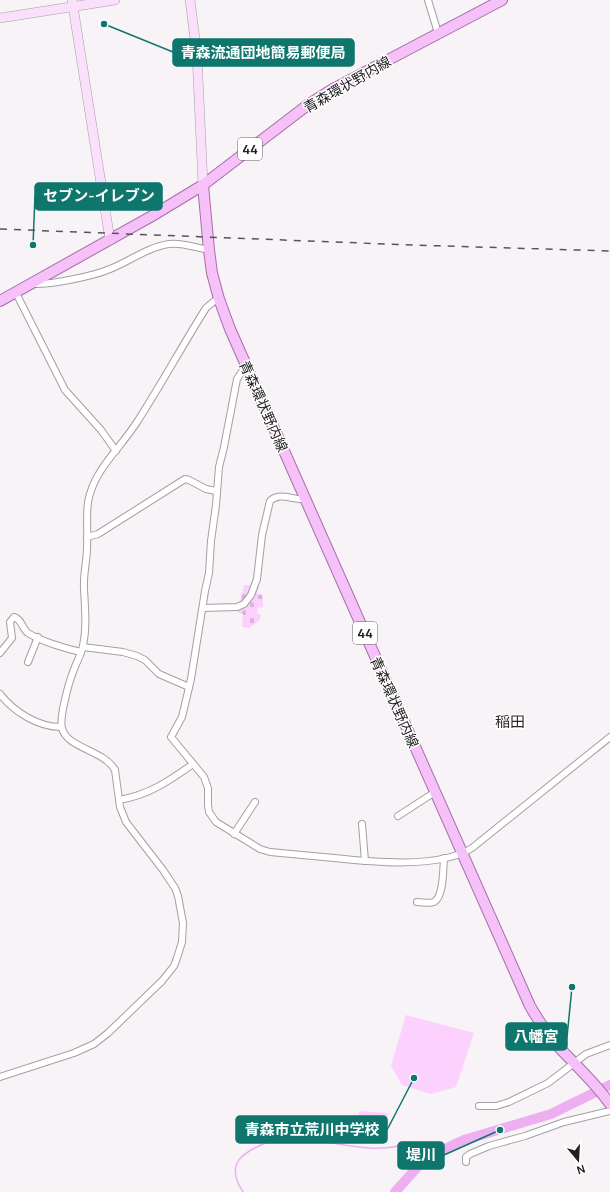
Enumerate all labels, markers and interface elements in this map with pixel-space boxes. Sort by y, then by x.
callout: 青森流通団地簡易郵便局 [173,39,354,66]
text: 青森流通団地簡易郵便局 [180,42,346,63]
street label: 青森環状野内線 [300,51,394,117]
road number: 44 [238,138,262,160]
callout: セブン-イレブン [35,183,162,210]
text: セブン-イレブン [43,185,155,206]
street label: 青森環状野内線 [235,357,293,455]
road number: 44 [353,622,377,644]
street label: 青森環状野内線 [366,653,424,751]
district label: 稲田 [495,711,525,732]
callout: 八幡宮 [506,1023,567,1050]
text: 八幡宮 [513,1026,559,1047]
callout: 青森市立荒川中学校 [236,1116,387,1143]
text: 青森市立荒川中学校 [244,1119,380,1140]
north arrow [558,1140,598,1180]
callout: 堤川 [398,1142,444,1169]
text: 堤川 [406,1144,436,1165]
text: N [575,1162,587,1178]

